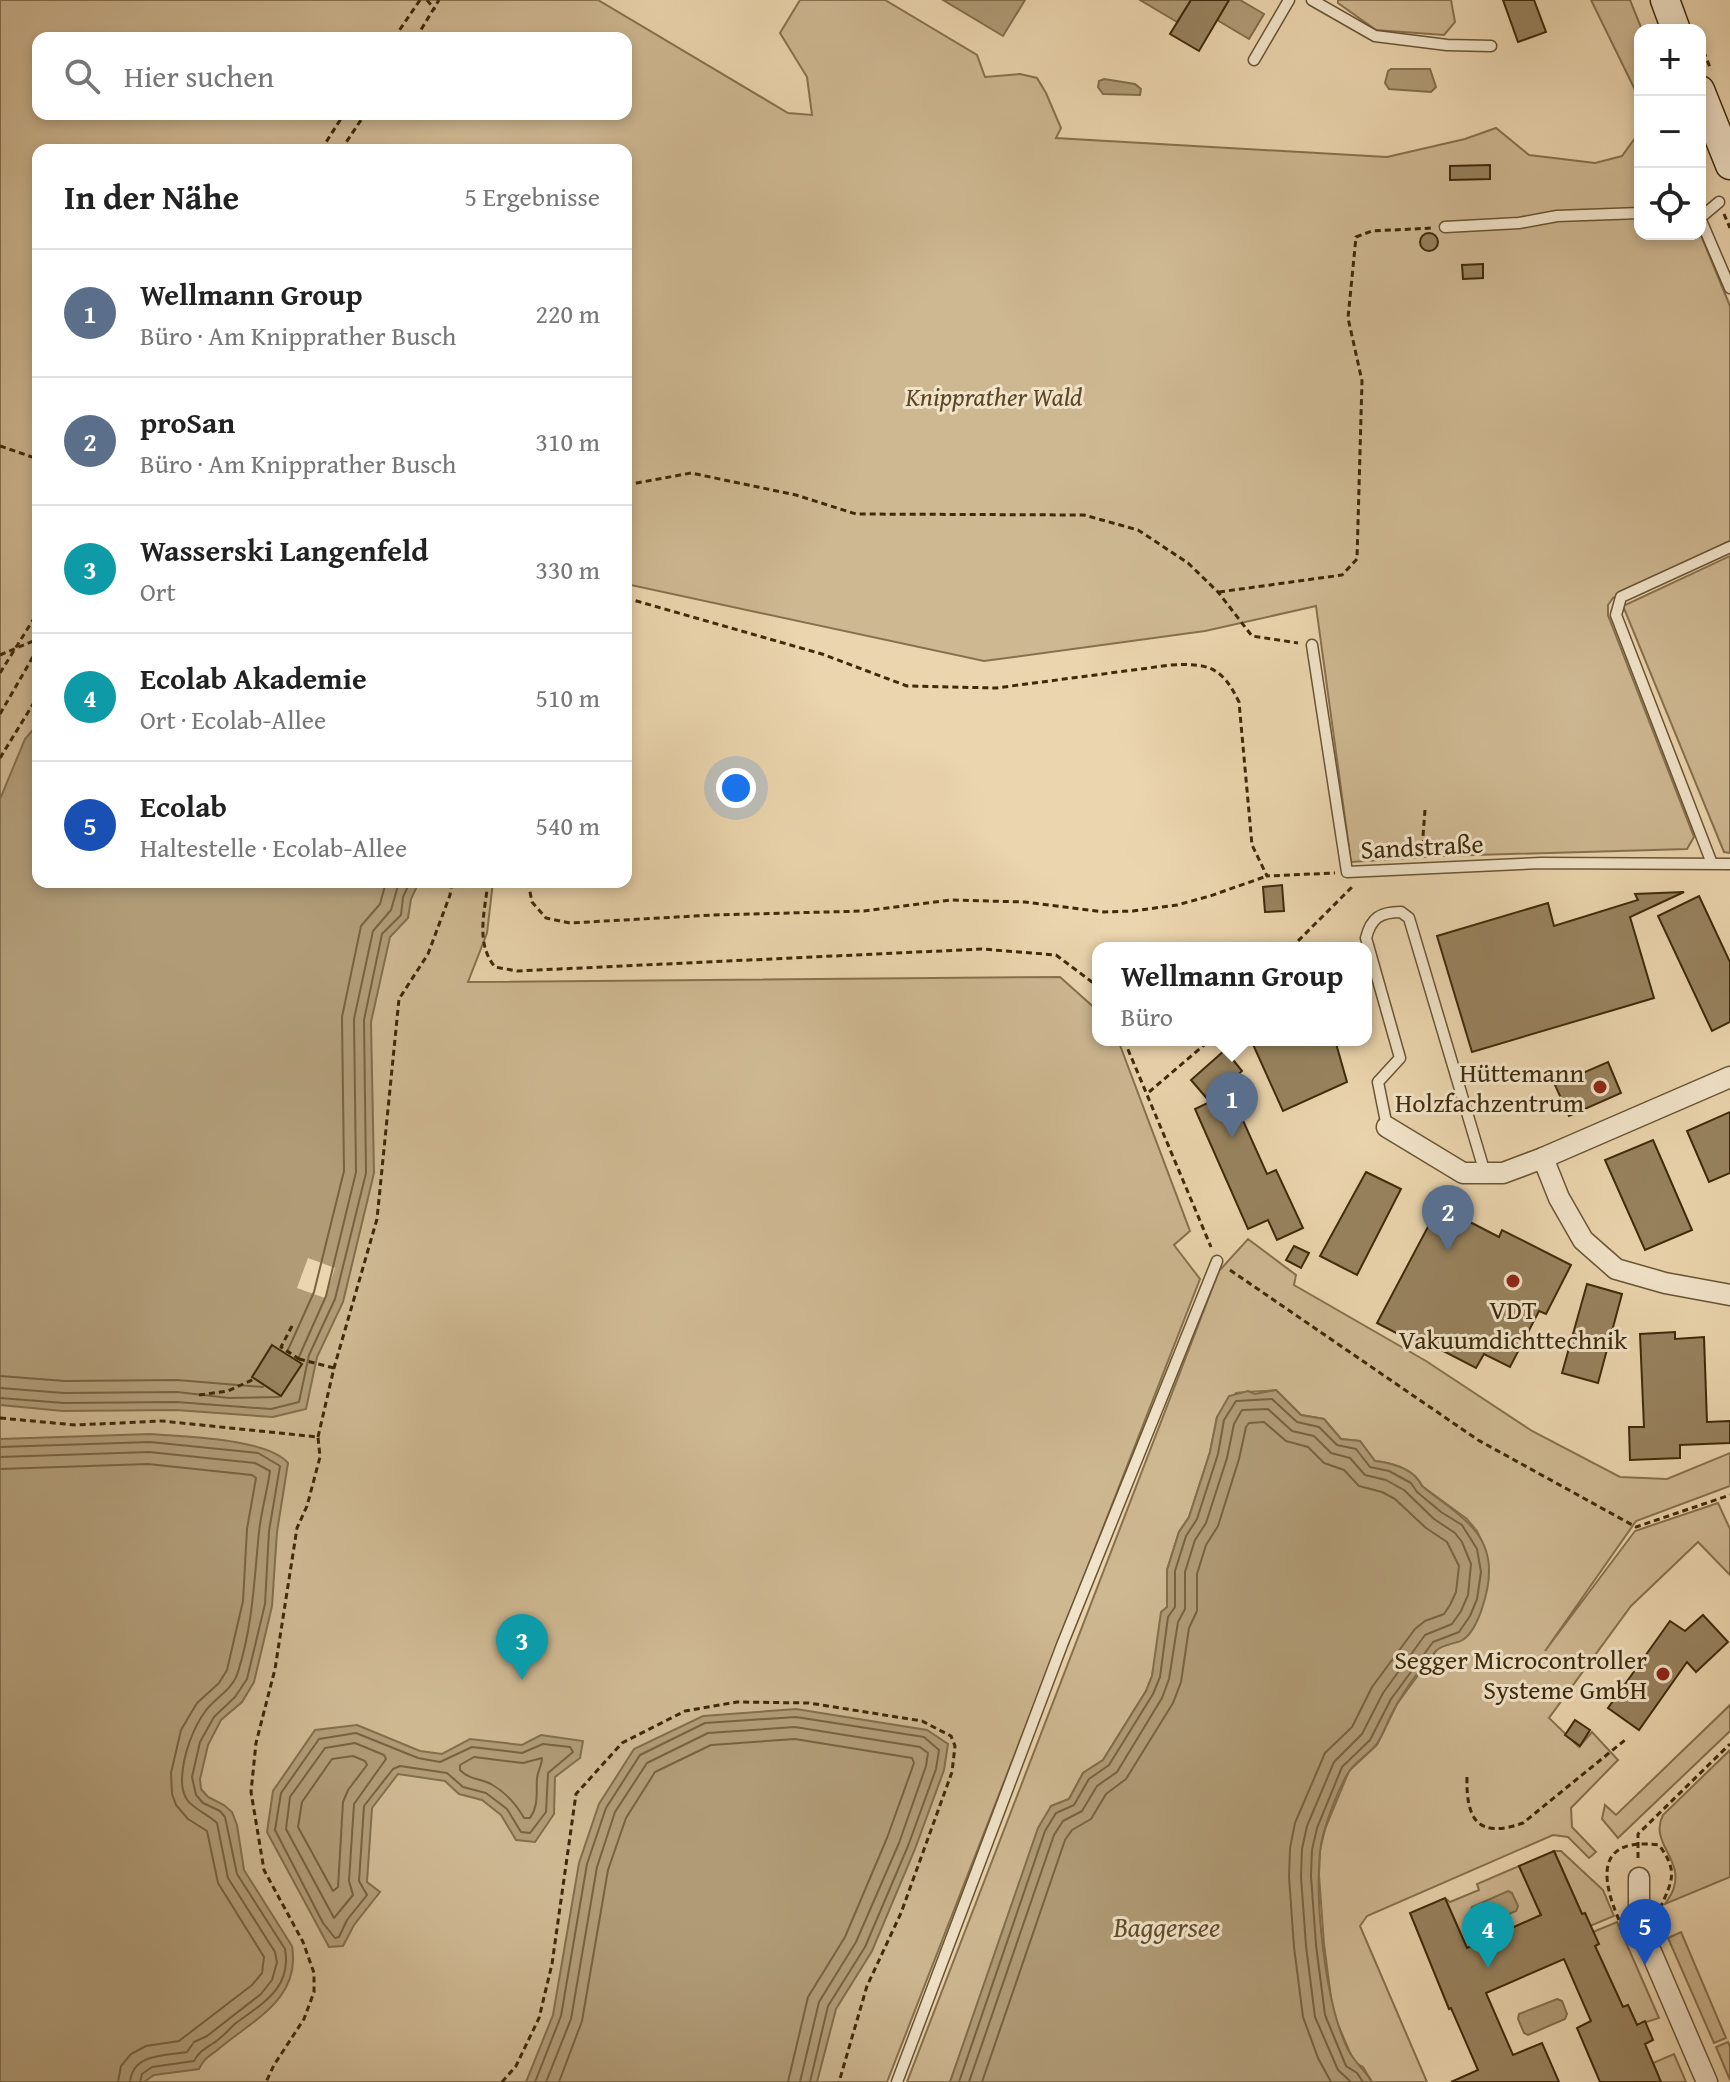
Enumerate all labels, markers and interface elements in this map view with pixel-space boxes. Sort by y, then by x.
map controls [1634,24,1706,240]
button: + [1634,24,1706,96]
search box [32,32,632,120]
icon: search [60,54,104,98]
text: Hier suchen [124,54,274,98]
button: − [1634,96,1706,168]
button: locate [1634,168,1706,240]
text: In der Nähe [64,172,239,221]
text: 5 Ergebnisse [465,177,600,216]
text: Wellmann Group [140,272,363,316]
text: 1 [83,294,97,333]
text: 220 m [535,294,600,333]
text: Büro · Am Knipprather Busch [140,316,456,355]
park label: Knipprather Wald [904,377,1083,416]
text: proSan [140,400,235,444]
text: 2 [83,422,97,461]
text: 310 m [535,422,600,461]
text: Büro · Am Knipprather Busch [140,444,456,483]
text: Wasserski Langenfeld [140,528,429,572]
text: 3 [83,550,97,589]
text: 330 m [535,550,600,589]
text: Ort [140,572,176,611]
text: Ecolab Akademie [140,656,367,700]
text: 4 [83,678,97,717]
text: 510 m [535,678,600,717]
text: Ort · Ecolab-Allee [140,700,326,739]
your location [716,768,756,808]
text: Ecolab [140,784,227,828]
text: 5 [83,806,97,845]
text: 540 m [535,806,600,845]
street label: Sandstraße [1359,823,1485,869]
text: Haltestelle · Ecolab-Allee [140,828,407,867]
popup [1092,942,1372,1046]
text: Wellmann Group [1121,953,1343,997]
text: Büro [1121,997,1173,1036]
place label: Hüttemann Holzfachzentrum [1395,1053,1584,1122]
pin: 1 [1206,1072,1258,1138]
marker: Hüttemann Holzfachzentrum [1591,1078,1609,1096]
pin: 2 [1422,1185,1474,1251]
marker: VDT Vakuumdichttechnik [1504,1272,1522,1290]
place label: VDT Vakuumdichttechnik [1399,1290,1628,1359]
pin: 3 [496,1614,548,1680]
place label: Segger Microcontroller Systeme GmbH [1394,1640,1647,1709]
marker: Segger Microcontroller Systeme GmbH [1654,1665,1672,1683]
pin: 5 [1619,1899,1671,1965]
pin: 4 [1462,1902,1514,1968]
water label: Baggersee [1113,1906,1220,1947]

